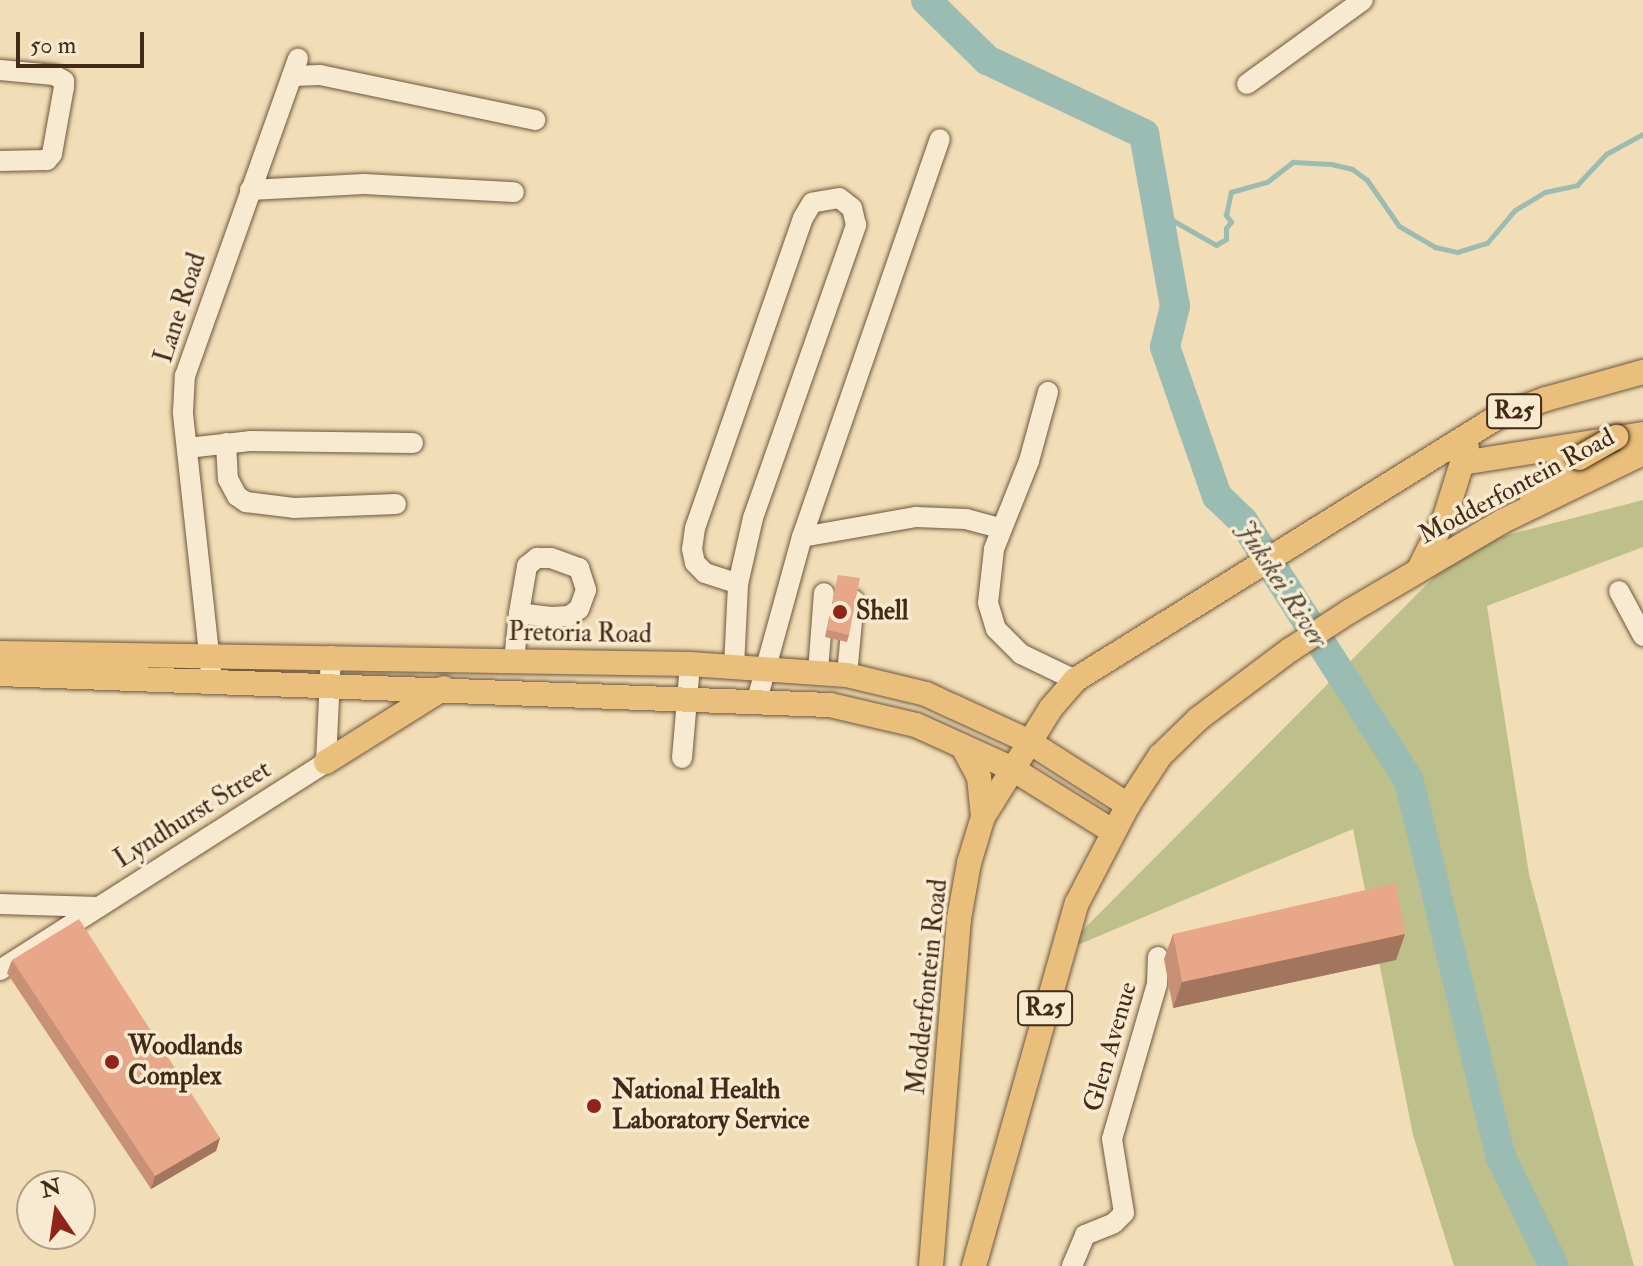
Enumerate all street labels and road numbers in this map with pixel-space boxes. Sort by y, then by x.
street label: Lane Road [149,249,213,367]
road number: R25 [1486,391,1542,431]
street label: Modderfontein Road [1414,422,1620,552]
street label: Pretoria Road [508,617,652,651]
street label: Lyndhurst Street [109,755,277,875]
street label: Modderfontein Road [901,878,955,1096]
street label: Glen Avenue [1078,979,1144,1115]
road number: R25 [1017,988,1073,1028]

